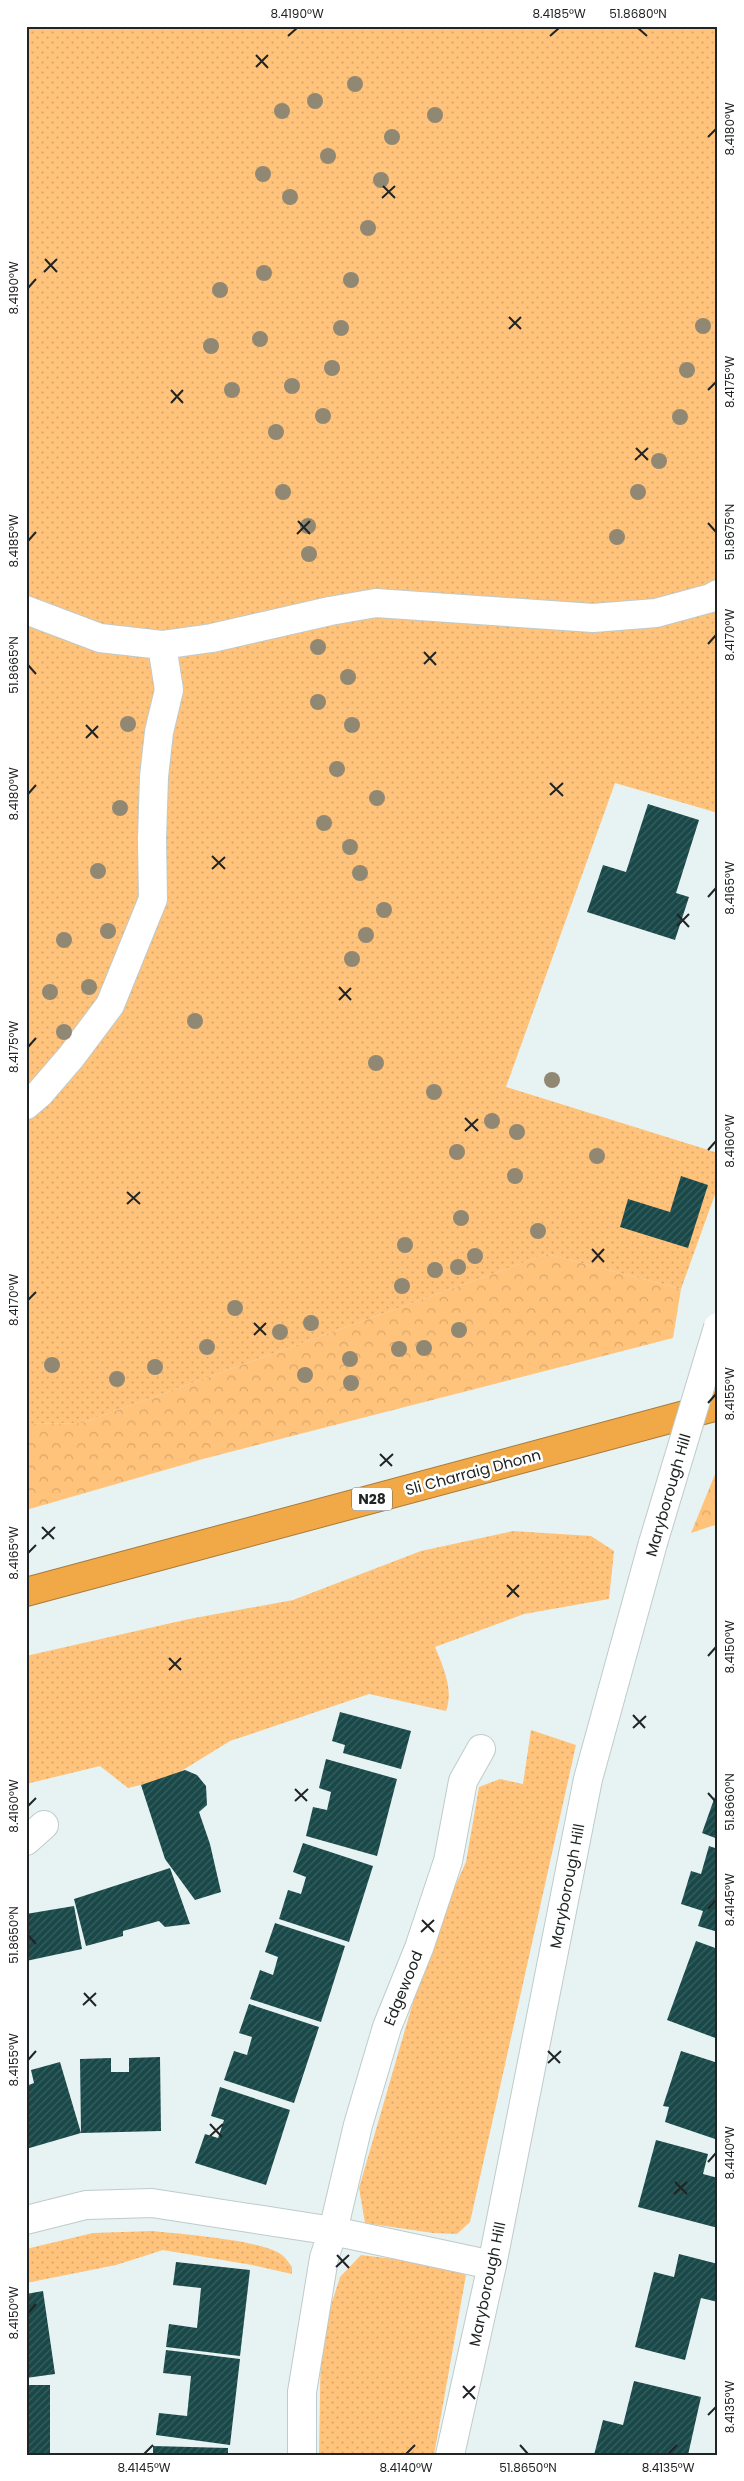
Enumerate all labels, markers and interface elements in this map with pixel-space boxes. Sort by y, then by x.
text: 8.4190°W [270,5,324,22]
text: 8.4185°W [532,5,586,22]
text: 51.8680°N [609,5,667,22]
text: 8.4180°W [721,102,738,156]
text: 8.4190°W [5,261,22,315]
text: 8.4175°W [721,356,738,408]
text: 51.8675°N [721,504,738,560]
text: 8.4185°W [5,514,22,568]
text: 8.4170°W [721,609,738,661]
text: 51.8665°N [5,636,22,694]
text: 8.4180°W [5,767,22,821]
text: 8.4165°W [721,861,738,915]
text: 8.4175°W [5,1021,22,1073]
text: 8.4160°W [721,1114,738,1168]
text: 8.4170°W [5,1274,22,1326]
text: 8.4155°W [721,1367,738,1421]
street label: Maryborough Hill [640,1431,696,1559]
street label: Sli Charraig Dhonn [403,1444,543,1500]
road number: N28 [352,1488,392,1510]
text: 8.4165°W [5,1526,22,1580]
text: 8.4150°W [721,1620,738,1674]
text: 51.8660°N [721,1773,738,1831]
text: 8.4160°W [5,1779,22,1833]
street label: Maryborough Hill [545,1822,589,1950]
text: 8.4145°W [721,1873,738,1927]
text: 51.8650°N [5,1906,22,1964]
street label: Edgewood [378,1947,428,2029]
text: 8.4155°W [5,2033,22,2087]
text: 8.4140°W [721,2126,738,2180]
street label: Maryborough Hill [464,2220,510,2348]
text: 8.4150°W [5,2286,22,2340]
text: 8.4135°W [721,2380,738,2433]
text: 8.4145°W [117,2459,171,2476]
text: 8.4140°W [379,2459,433,2476]
text: 51.8650°N [499,2459,557,2476]
text: 8.4135°W [642,2459,695,2476]

